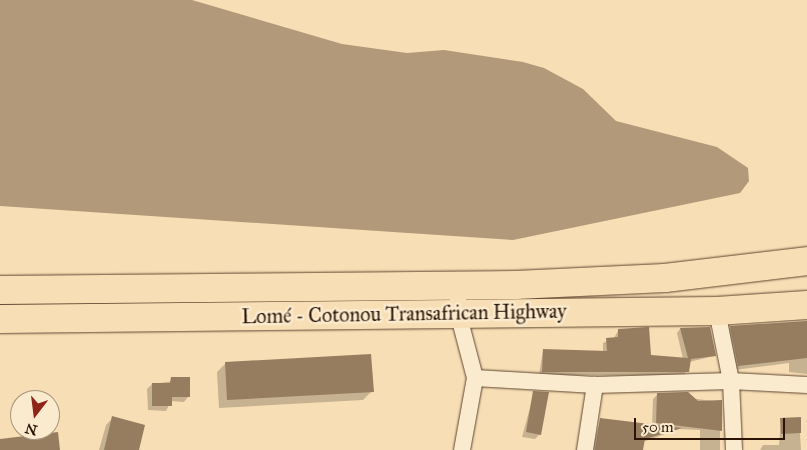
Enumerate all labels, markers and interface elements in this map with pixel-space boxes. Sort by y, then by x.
street label: Lomé - Cotonou Transafrican Highway [241,299,567,329]
north arrow [10,390,60,440]
scale bar [637,408,788,440]
text: 50 m [642,418,674,436]
text: N [23,419,39,439]

